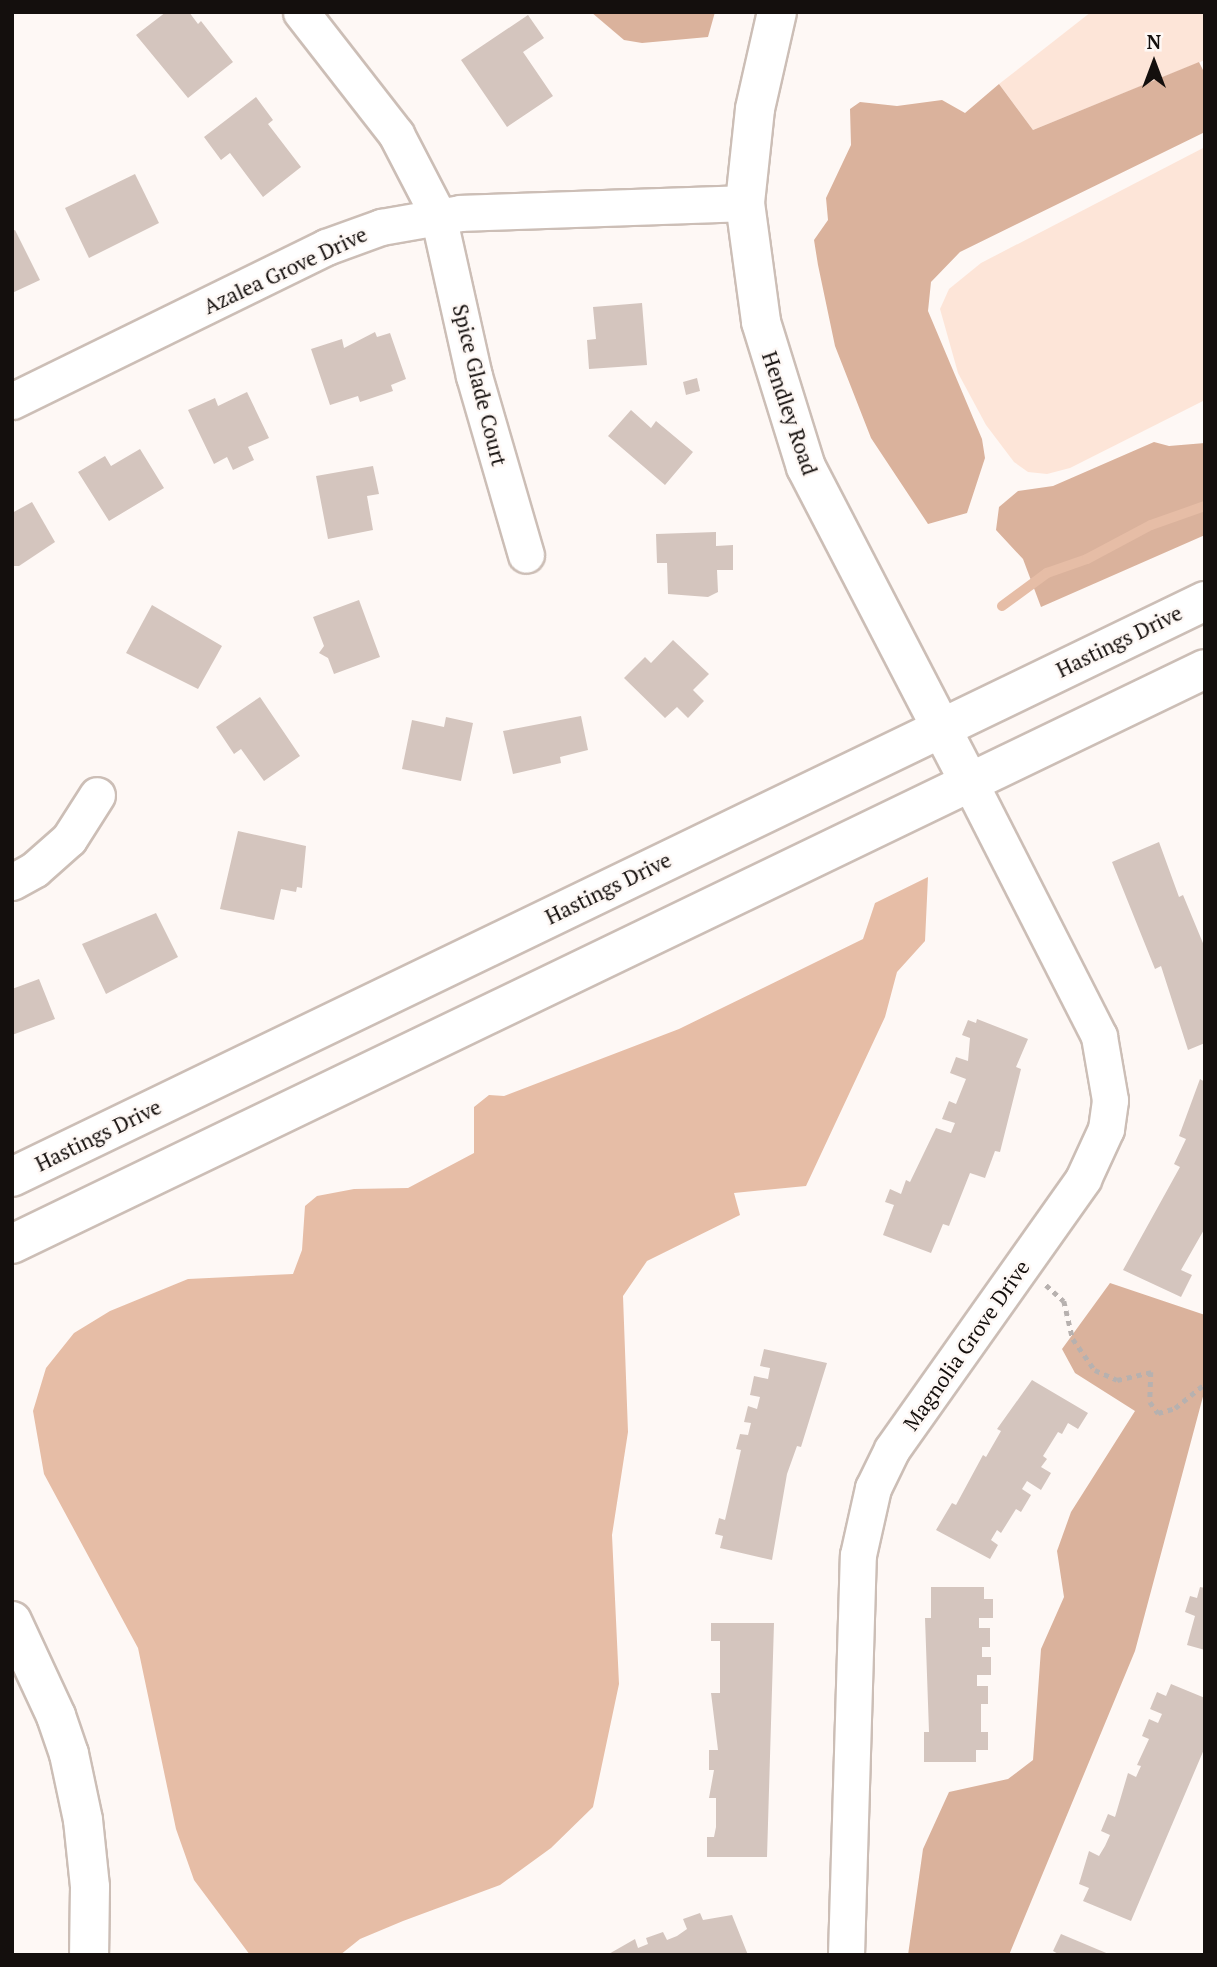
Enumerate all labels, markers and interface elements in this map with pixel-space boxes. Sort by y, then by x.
north arrow [1119,28,1189,98]
text: N [1147,29,1161,54]
street label: Azalea Grove Drive [199,221,371,319]
street label: Spice Glade Court [448,302,512,468]
street label: Hendley Road [757,348,823,478]
street label: Hastings Drive [1052,600,1186,682]
street label: Hastings Drive [541,847,675,929]
street label: Hastings Drive [31,1094,165,1176]
street label: Magnolia Grove Drive [898,1255,1034,1435]

